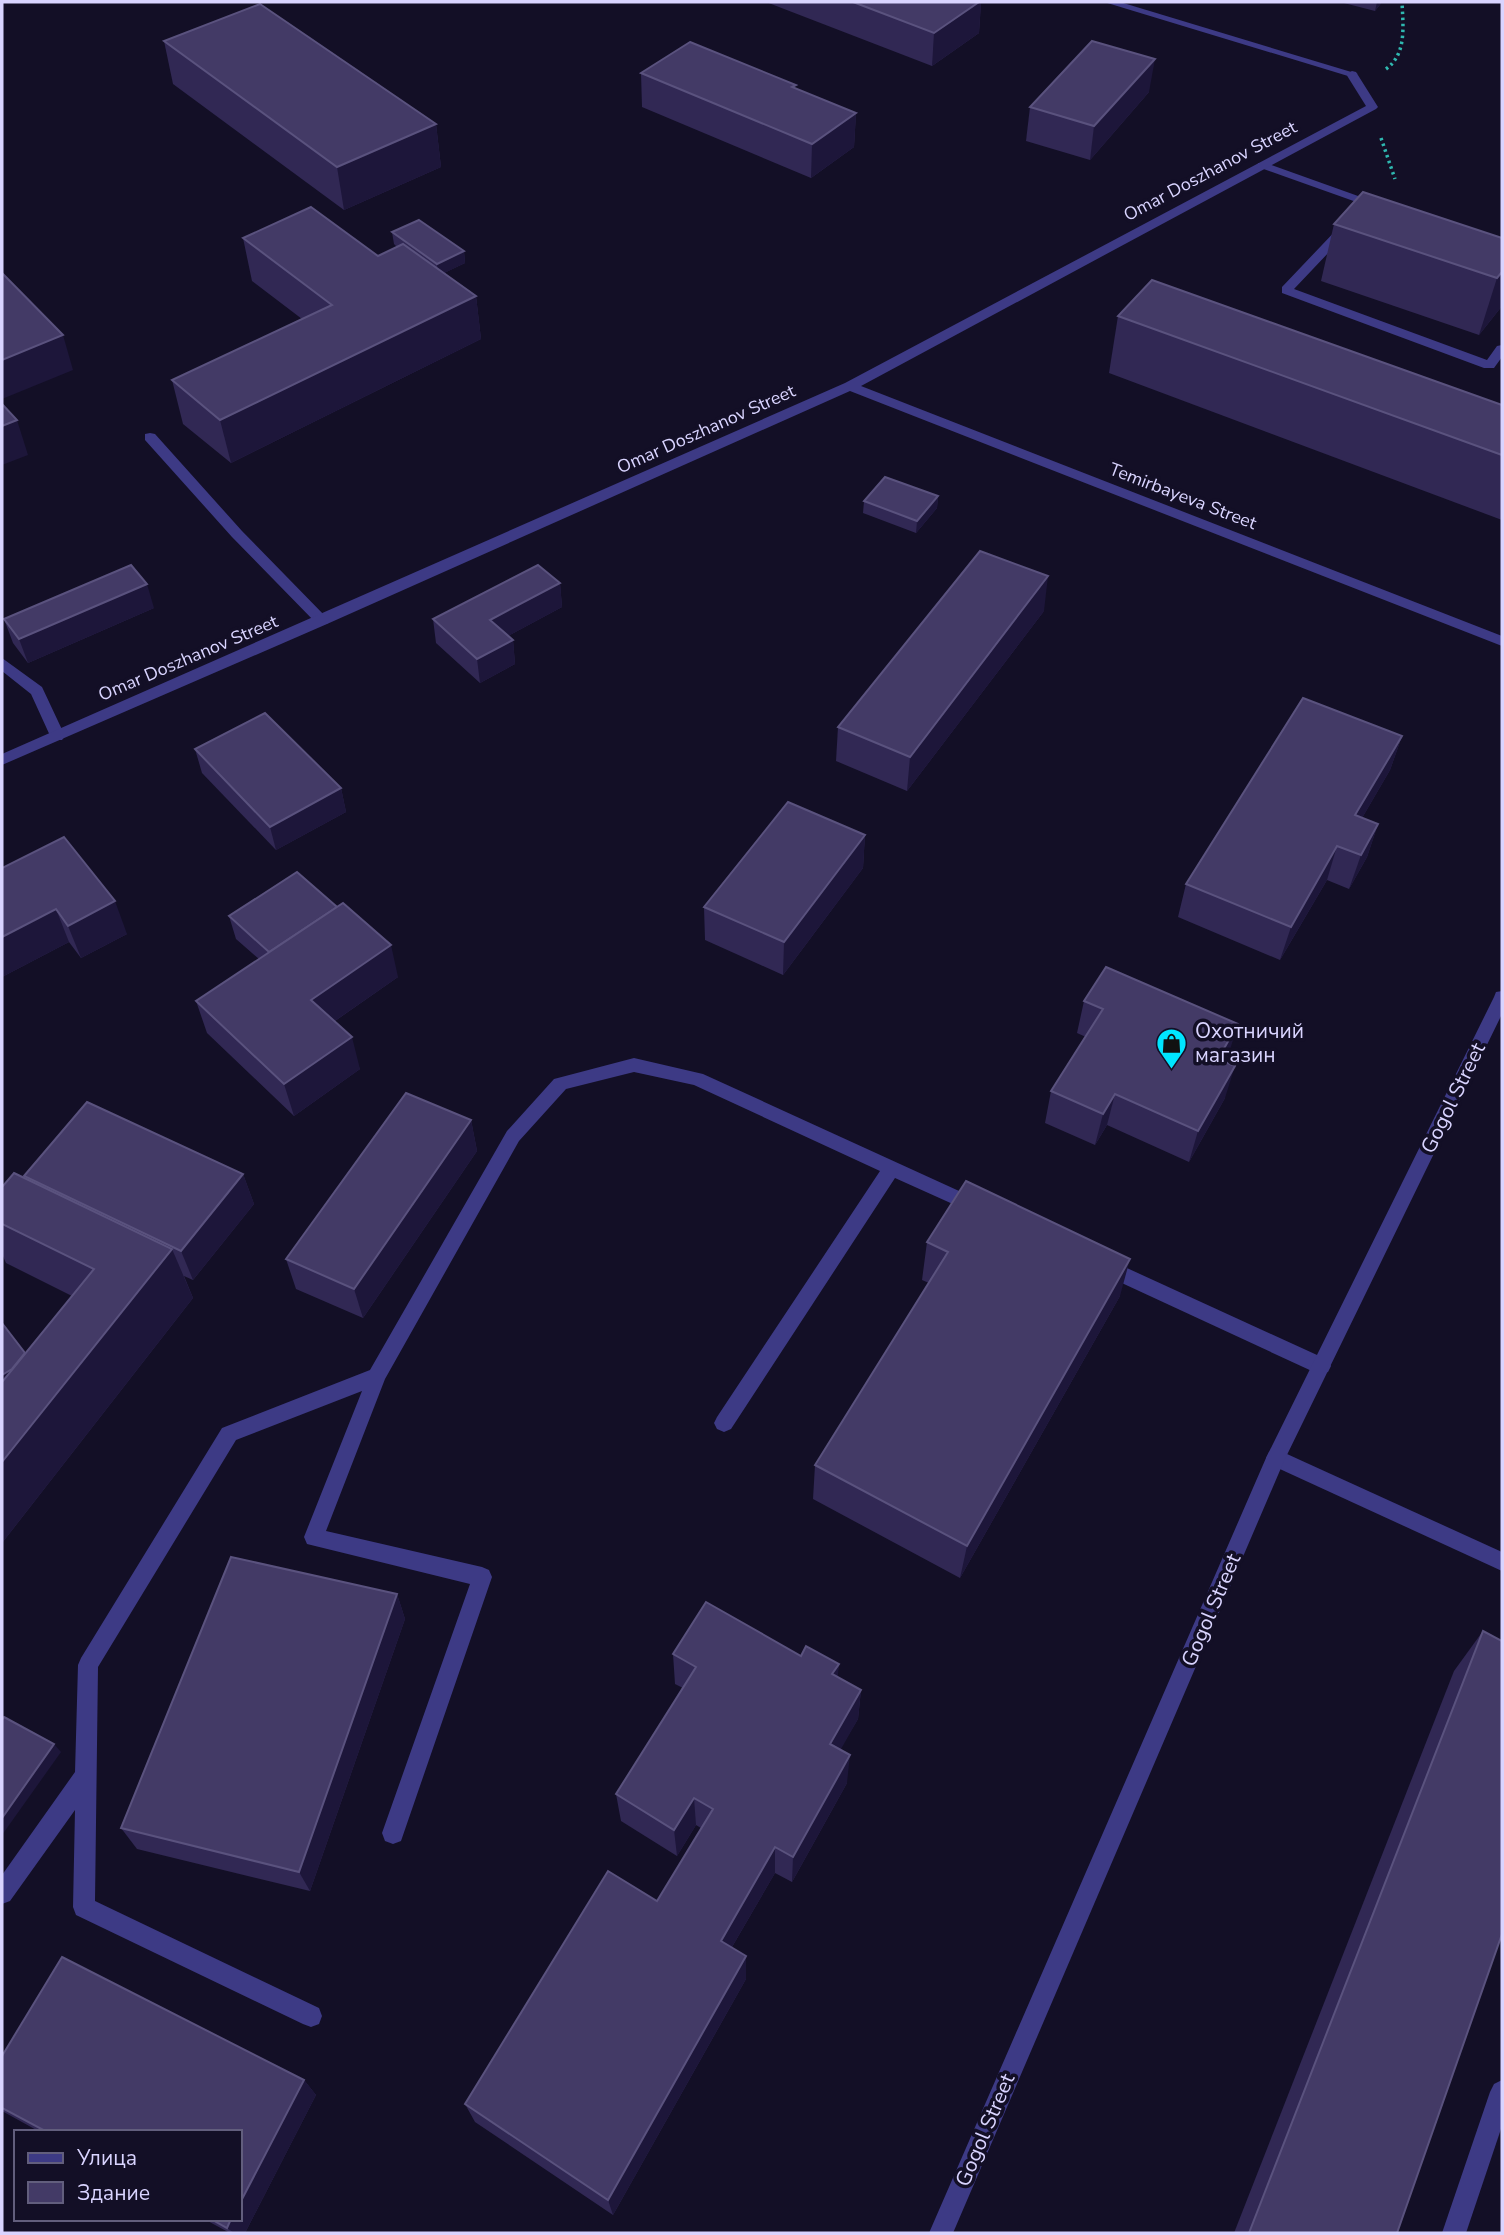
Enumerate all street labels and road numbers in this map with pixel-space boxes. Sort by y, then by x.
street label: Omar Doszhanov Street [1119,115,1301,227]
street label: Omar Doszhanov Street [613,379,800,479]
street label: Temirbayeva Street [1106,457,1261,535]
street label: Omar Doszhanov Street [94,609,282,707]
street label: Gogol Street [1414,1037,1492,1158]
street label: Gogol Street [1175,1549,1248,1671]
street label: Gogol Street [949,2069,1022,2191]

